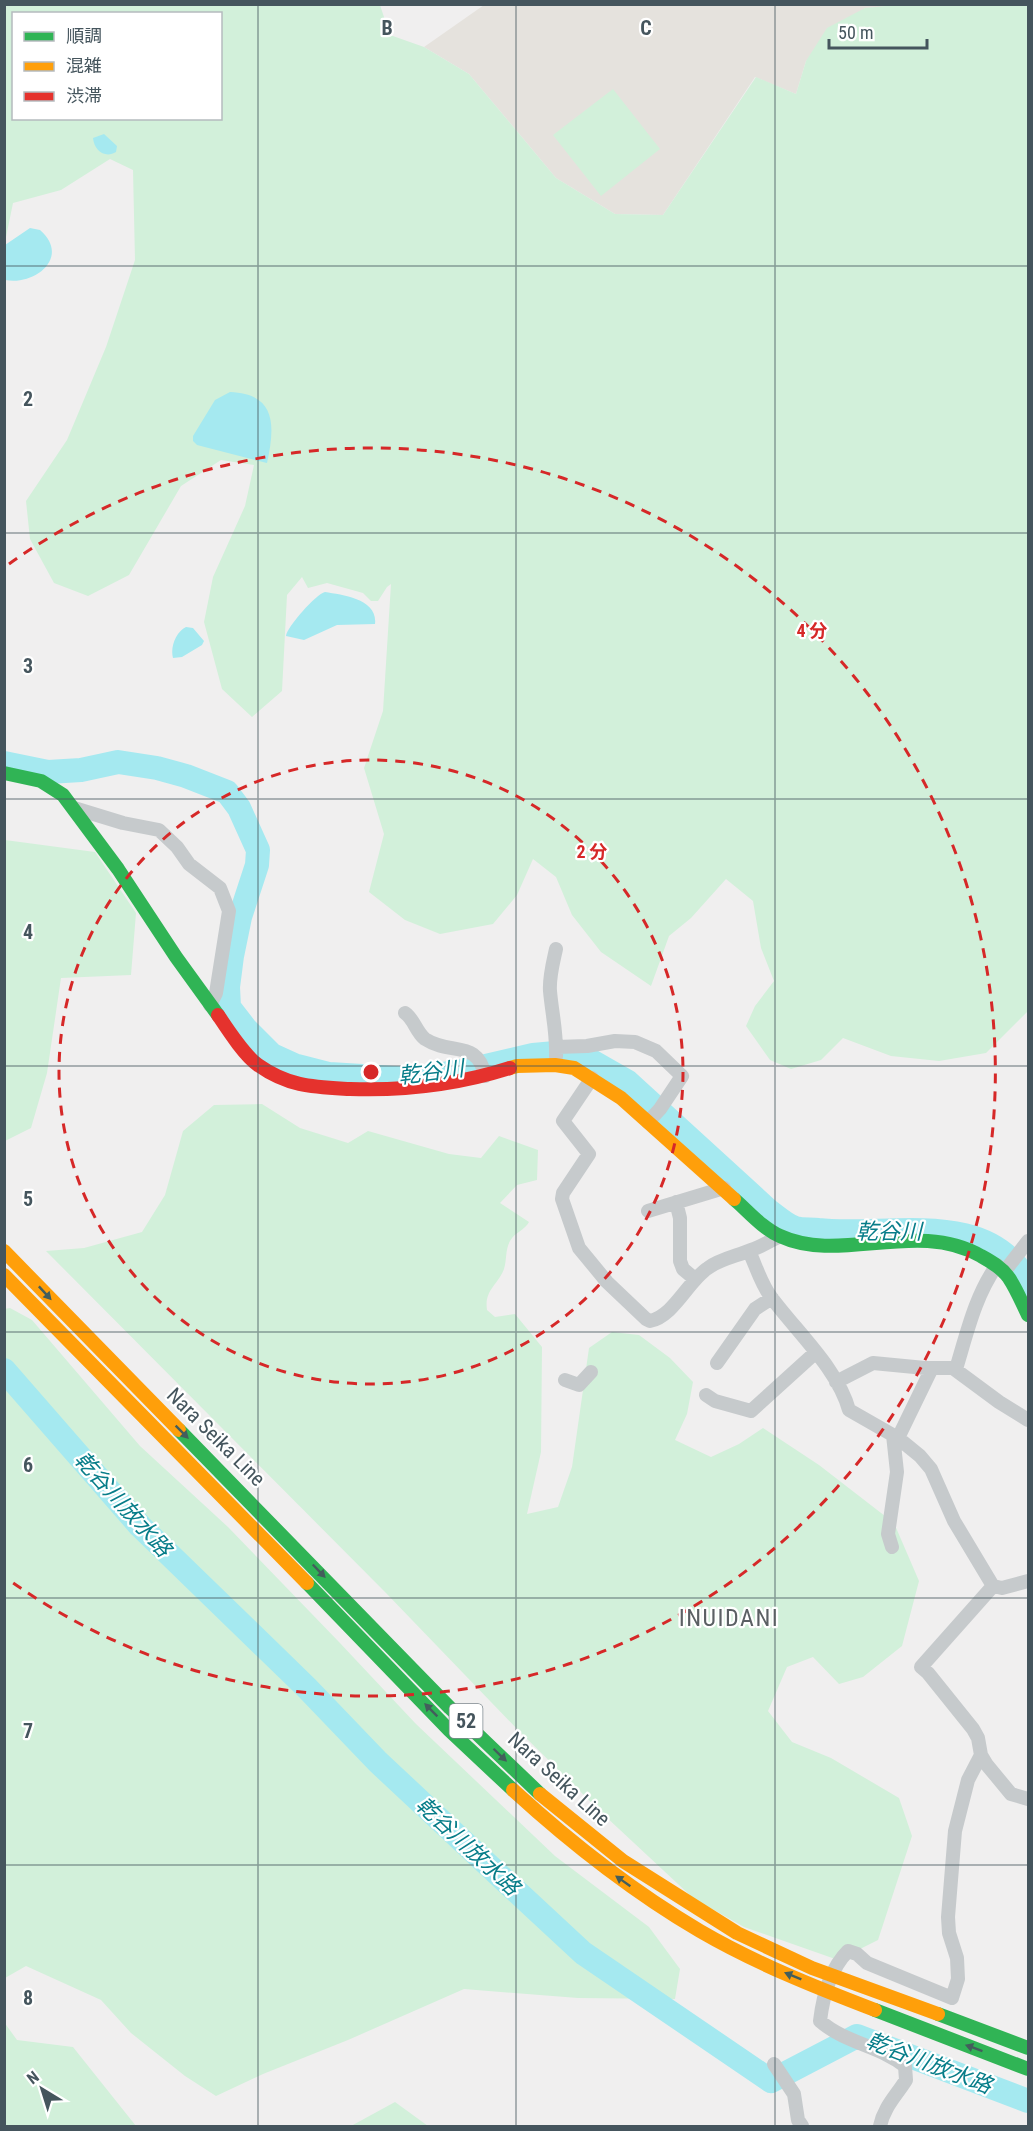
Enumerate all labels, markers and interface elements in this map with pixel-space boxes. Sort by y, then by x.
legend [12,12,222,120]
scale bar [829,12,926,50]
text: B [381,16,393,40]
text: C [640,16,652,40]
text: 50 m [838,22,873,43]
text: 順調 [66,25,102,46]
text: 混雑 [66,55,102,76]
text: 渋滞 [66,85,102,106]
text: 2 [23,387,33,411]
text: 4 分 [796,620,828,641]
text: 3 [23,654,33,678]
text: 2 分 [576,841,608,862]
text: 4 [23,920,33,944]
water label: 乾谷川 [397,1055,467,1088]
centre of rings [361,1062,381,1082]
text: 5 [23,1187,33,1211]
water label: 乾谷川 [856,1219,924,1244]
one-way arrow [37,1286,51,1300]
street label: Nara Seika Line [162,1383,270,1491]
one-way arrow [174,1425,188,1439]
water label: 乾谷川放水路 [70,1447,178,1563]
text: 6 [23,1453,33,1477]
one-way arrow [311,1563,325,1577]
district label: INUIDANI [679,1604,779,1632]
one-way arrow [424,1703,438,1717]
road number: 52 [450,1704,482,1738]
text: 7 [23,1719,33,1743]
street label: Nara Seika Line [503,1727,615,1831]
one-way arrow [492,1747,506,1761]
water label: 乾谷川放水路 [411,1792,526,1902]
one-way arrow [615,1876,631,1887]
one-way arrow [783,1971,801,1981]
text: 8 [23,1986,33,2010]
water label: 乾谷川放水路 [863,2028,997,2099]
one-way arrow [965,2043,983,2052]
north arrow [12,2059,72,2119]
text: N [23,2067,43,2088]

